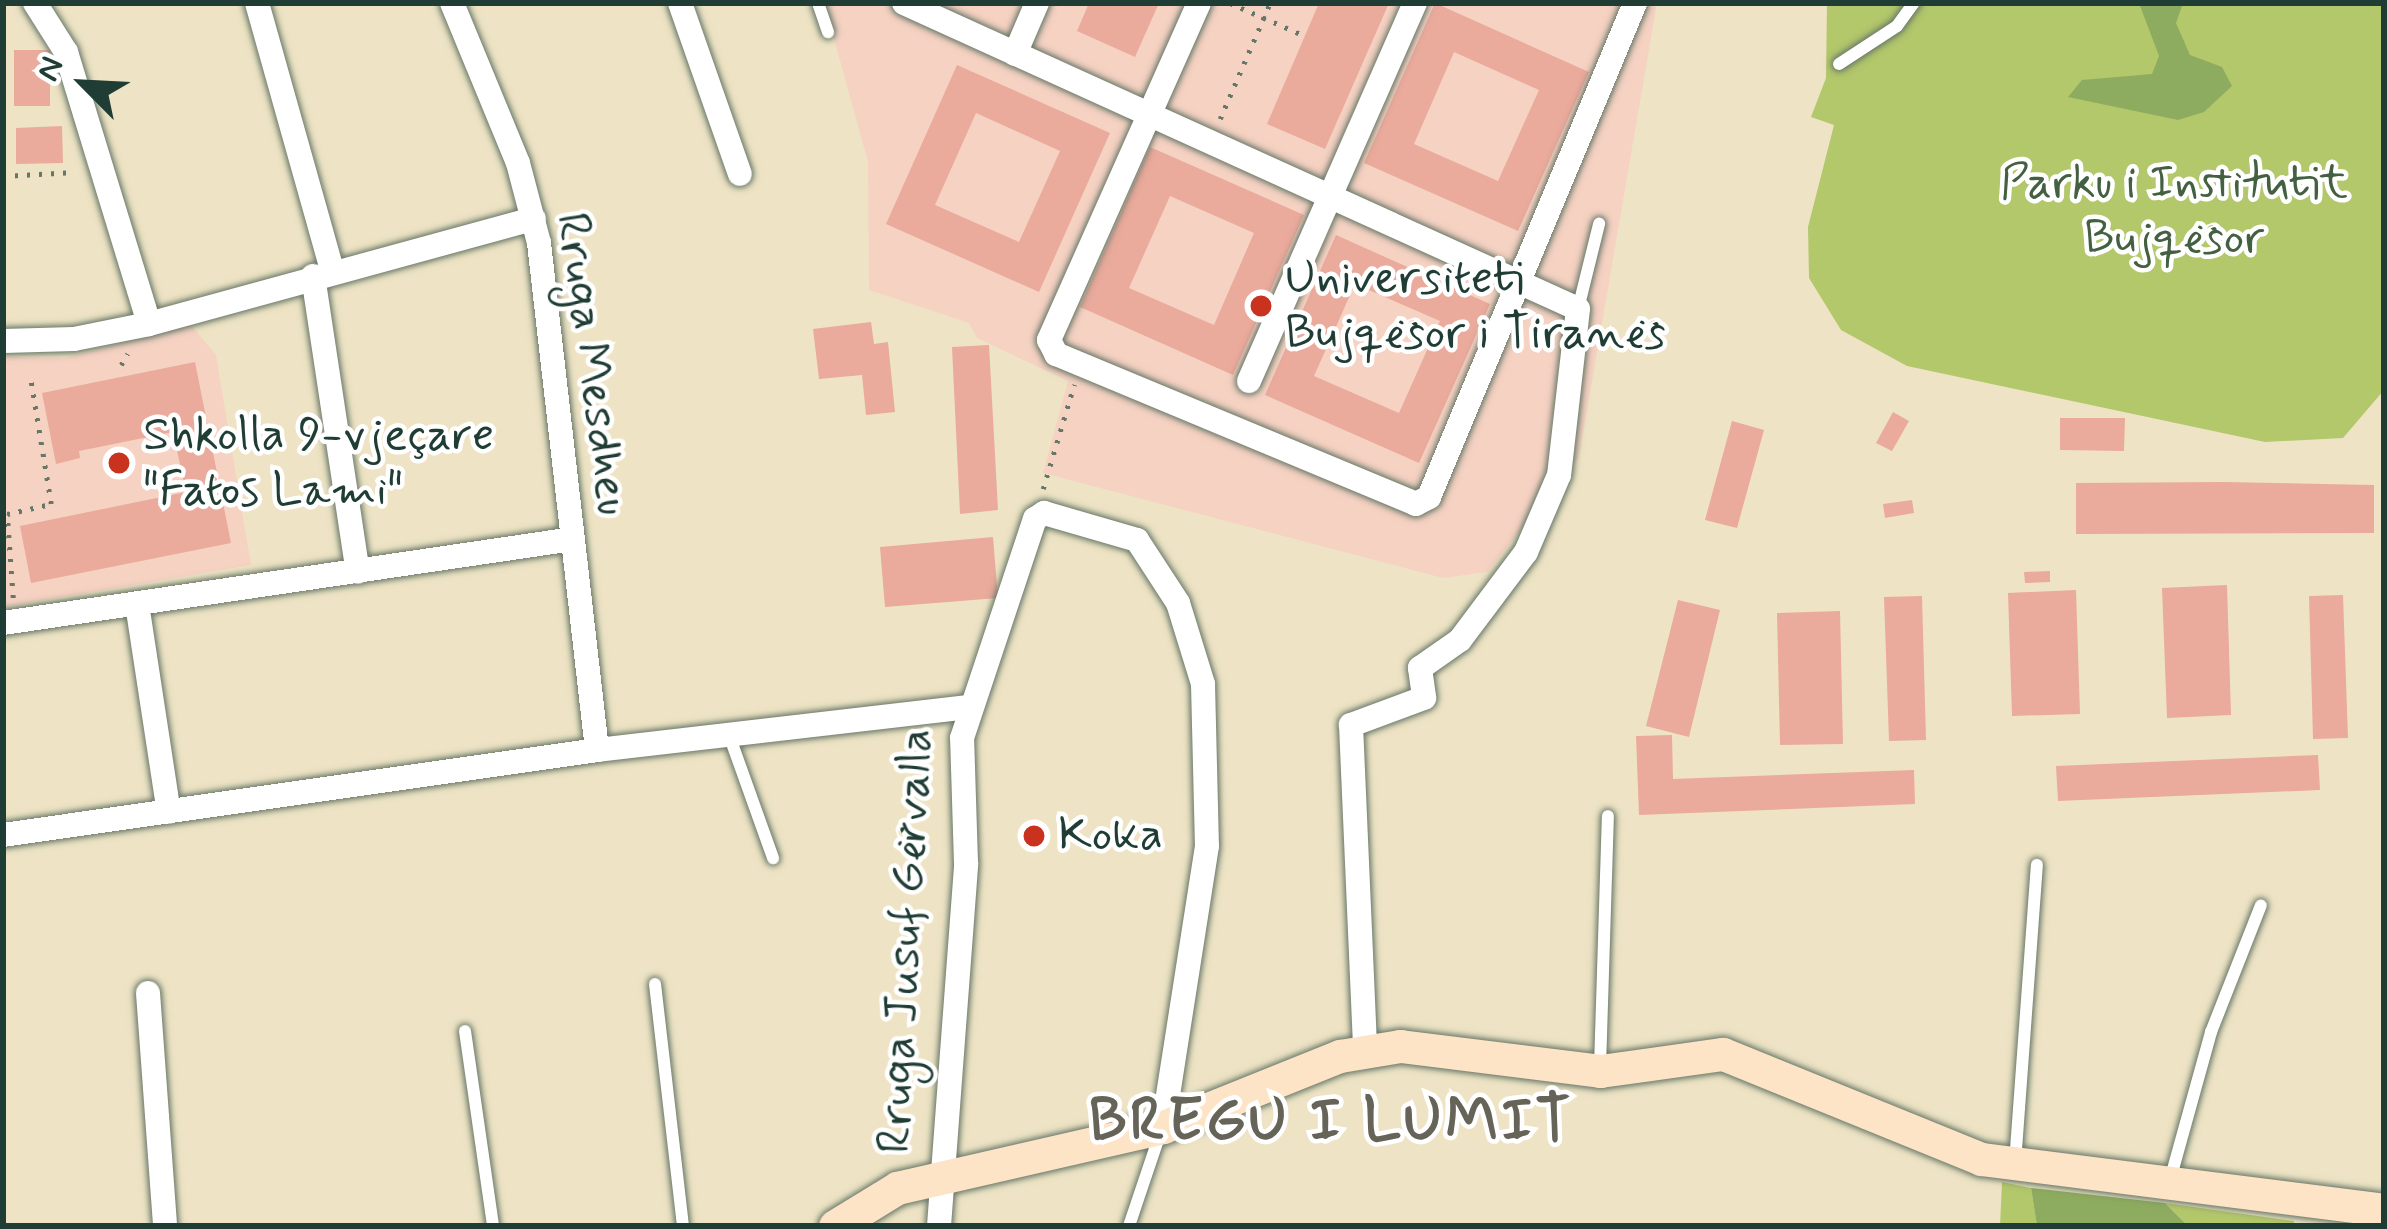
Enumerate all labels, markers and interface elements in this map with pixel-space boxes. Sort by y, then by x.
north arrow [24,24,144,144]
text: N [27,50,76,88]
park label: Parku i Institutit Bujqësor [2000,154,2348,267]
street label: Rruga Mesdheu [542,204,642,524]
place label: Universiteti Bujqësor i Tiranës [1285,249,1656,362]
marker: Universiteti Bujqësor i Tiranës [1248,293,1274,319]
place label: Shkolla 9-vjeçare "Fatos Lami" [143,406,494,519]
marker: Shkolla 9-vjeçare "Fatos Lami" [106,450,132,476]
street label: Rruga Jusuf Gërvalla [866,732,946,1150]
place label: Koka [1058,807,1163,865]
marker: Koka [1021,823,1047,849]
district label: BREGU I LUMIT [1083,1086,1579,1158]

